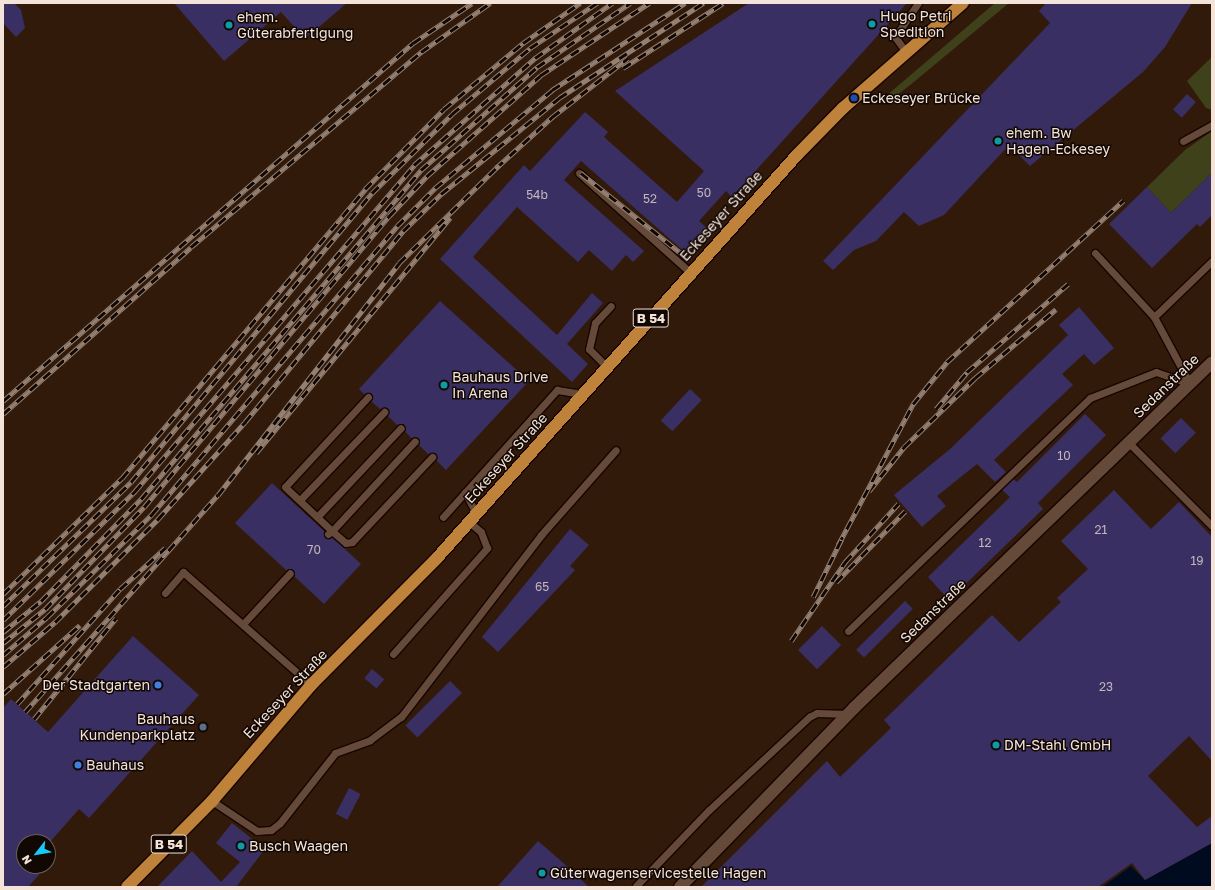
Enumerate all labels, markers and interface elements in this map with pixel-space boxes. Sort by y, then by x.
place label: Hugo Petri Spedition [880,8,952,40]
place label: ehem. Güterabfertigung [237,9,353,42]
marker: Hugo Petri Spedition [867,19,877,29]
marker: ehem. Güterabfertigung [224,20,234,30]
place label: Eckeseyer Brücke [862,90,980,106]
marker: Eckeseyer Brücke [849,93,859,103]
place label: ehem. Bw Hagen-Eckesey [1006,125,1110,158]
marker: ehem. Bw Hagen-Eckesey [993,136,1003,146]
street label: Eckeseyer Straße [676,167,766,265]
house number: 50 [697,186,711,200]
house number: 54b [526,188,548,202]
house number: 52 [643,192,657,206]
road number: B 54 [632,307,670,329]
street label: Sedanstraße [1130,351,1202,421]
place label: Bauhaus Drive In Arena [452,369,548,402]
marker: Bauhaus Drive In Arena [439,380,449,390]
street label: Eckeseyer Straße [461,409,551,507]
house number: 10 [1057,449,1071,463]
house number: 21 [1095,523,1107,537]
house number: 12 [979,536,991,550]
house number: 70 [307,543,321,557]
house number: 19 [1190,554,1204,568]
street label: Sedanstraße [897,576,969,646]
house number: 65 [535,580,549,594]
street label: Eckeseyer Straße [239,646,331,742]
place label: Der Stadtgarten [42,677,150,693]
marker: Der Stadtgarten [153,680,163,690]
house number: 23 [1099,680,1113,694]
place label: Bauhaus Kundenparkplatz [79,711,195,744]
marker: Bauhaus Kundenparkplatz [198,722,208,732]
place label: DM-Stahl GmbH [1004,737,1111,753]
marker: DM-Stahl GmbH [991,740,1001,750]
place label: Bauhaus [86,757,144,773]
marker: Bauhaus [73,760,83,770]
road number: B 54 [150,833,188,855]
north arrow [16,834,56,874]
place label: Busch Waagen [249,838,348,854]
marker: Busch Waagen [236,841,246,851]
text: N [18,853,34,867]
place label: Güterwagenservicestelle Hagen [550,865,766,881]
marker: Güterwagenservicestelle Hagen [537,868,547,878]

